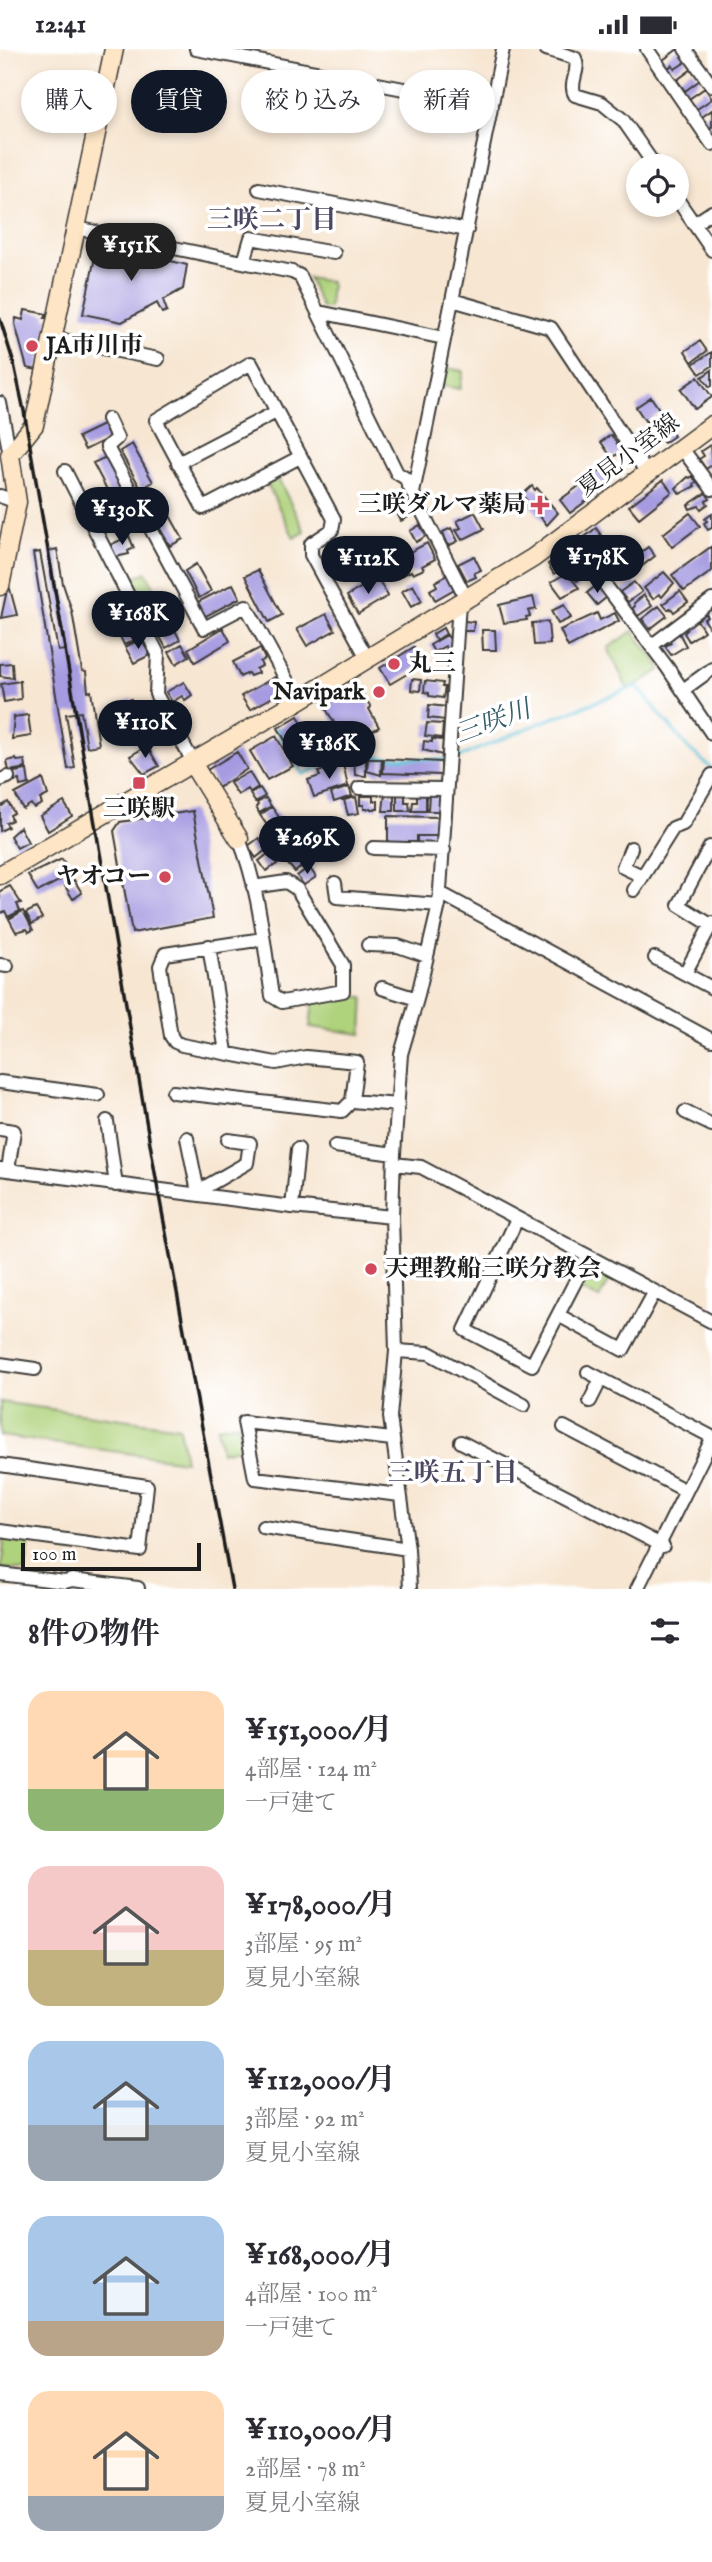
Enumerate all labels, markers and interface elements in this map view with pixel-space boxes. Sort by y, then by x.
text: 12:41 [35,8,86,41]
chip: 購入 [21,70,117,133]
chip: 賃貸 [131,70,227,133]
chip: 絞り込み [241,70,385,133]
chip: 新着 [399,70,495,133]
map controls [626,154,689,217]
button: locate [626,154,689,217]
district label: 三咲二丁目 [207,204,337,237]
pin: ¥151K [82,223,180,283]
text: ¥151K [102,231,160,260]
place label: JA市川市 [43,331,143,362]
marker: JA市川市 [24,338,40,354]
street label: 夏見小室線 [572,408,686,504]
pin: ¥130K [73,487,171,547]
place label: 三咲ダルマ薬局 [358,490,526,521]
text: ¥130K [91,495,153,524]
marker: 三咲ダルマ薬局 [532,497,548,513]
pin: ¥178K [548,535,646,595]
pin: ¥112K [319,537,417,596]
text: ¥178K [566,543,628,572]
text: ¥112K [337,544,399,573]
pin: ¥168K [89,591,187,651]
text: ¥168K [108,599,168,628]
place label: 丸三 [408,649,456,680]
marker: 丸三 [386,656,402,672]
place label: Navipark [272,677,366,708]
marker: Navipark [371,684,387,700]
water label: 三咲川 [451,692,538,751]
pin: ¥110K [96,701,194,760]
text: ¥110K [114,708,176,737]
pin: ¥186K [280,721,378,781]
text: ¥186K [299,729,359,758]
marker: 三咲駅 [131,775,147,791]
place label: 三咲駅 [103,794,175,825]
pin: ¥269K [258,817,356,876]
text: ¥269K [275,824,339,853]
place label: ヤオコー [56,862,151,893]
marker: ヤオコー [157,869,173,885]
place label: 天理教船三咲分教会 [385,1254,601,1285]
marker: 天理教船三咲分教会 [363,1261,379,1277]
district label: 三咲五丁目 [388,1457,518,1490]
scale bar [21,1540,201,1572]
text: 100 m [32,1543,76,1567]
icon: filters [646,1612,684,1650]
text: 8件の物件 [28,1616,160,1654]
text: ¥151,000/月 [245,1712,393,1750]
icon: home [84,1719,168,1803]
text: 4部屋 · 124 m² [245,1755,377,1784]
text: 一戸建て [245,1789,337,1818]
text: ¥178,000/月 [245,1887,396,1925]
icon: home [84,1894,168,1978]
text: 3部屋 · 95 m² [245,1930,362,1959]
text: 夏見小室線 [245,1964,360,1993]
text: ¥112,000/月 [245,2062,396,2100]
icon: home [84,2069,168,2153]
text: 3部屋 · 92 m² [245,2105,365,2134]
text: 夏見小室線 [245,2139,360,2168]
text: ¥168,000/月 [245,2237,395,2275]
icon: home [84,2244,168,2328]
text: 4部屋 · 100 m² [245,2280,378,2309]
text: 一戸建て [245,2314,337,2343]
text: ¥110,000/月 [245,2412,396,2450]
icon: home [84,2419,168,2503]
text: 2部屋 · 78 m² [245,2455,366,2484]
text: 夏見小室線 [245,2489,360,2518]

